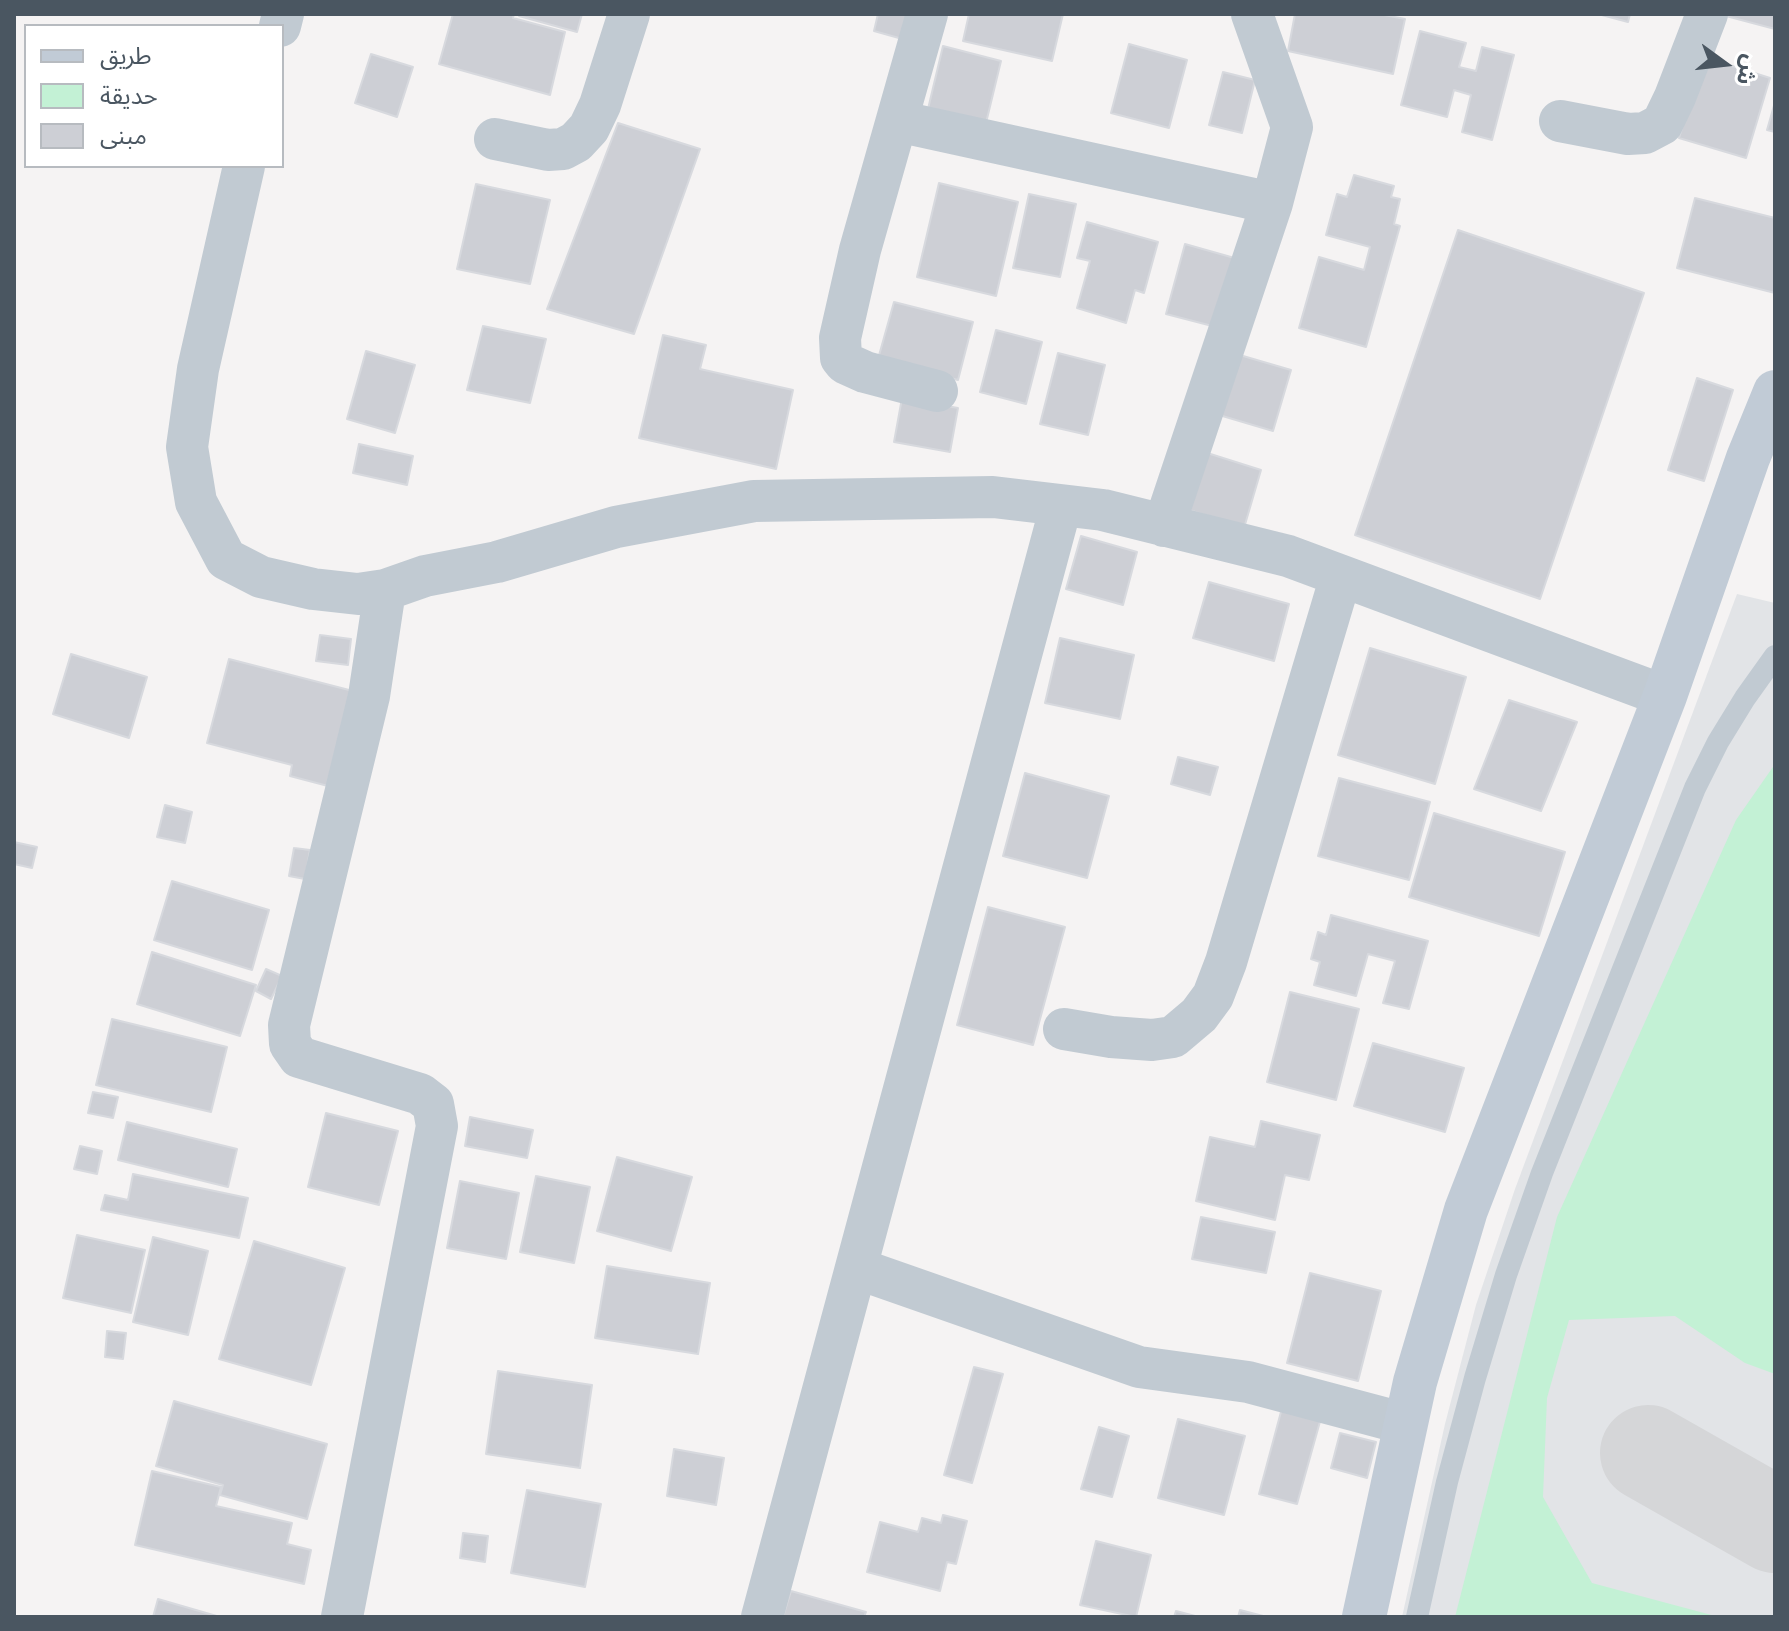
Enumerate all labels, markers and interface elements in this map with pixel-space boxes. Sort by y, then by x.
legend [24,24,284,168]
north arrow [1685,24,1765,104]
text: طريق [100,41,152,70]
text: ش [1732,52,1765,88]
text: حديقة [100,81,158,110]
text: مبنى [100,121,147,150]

